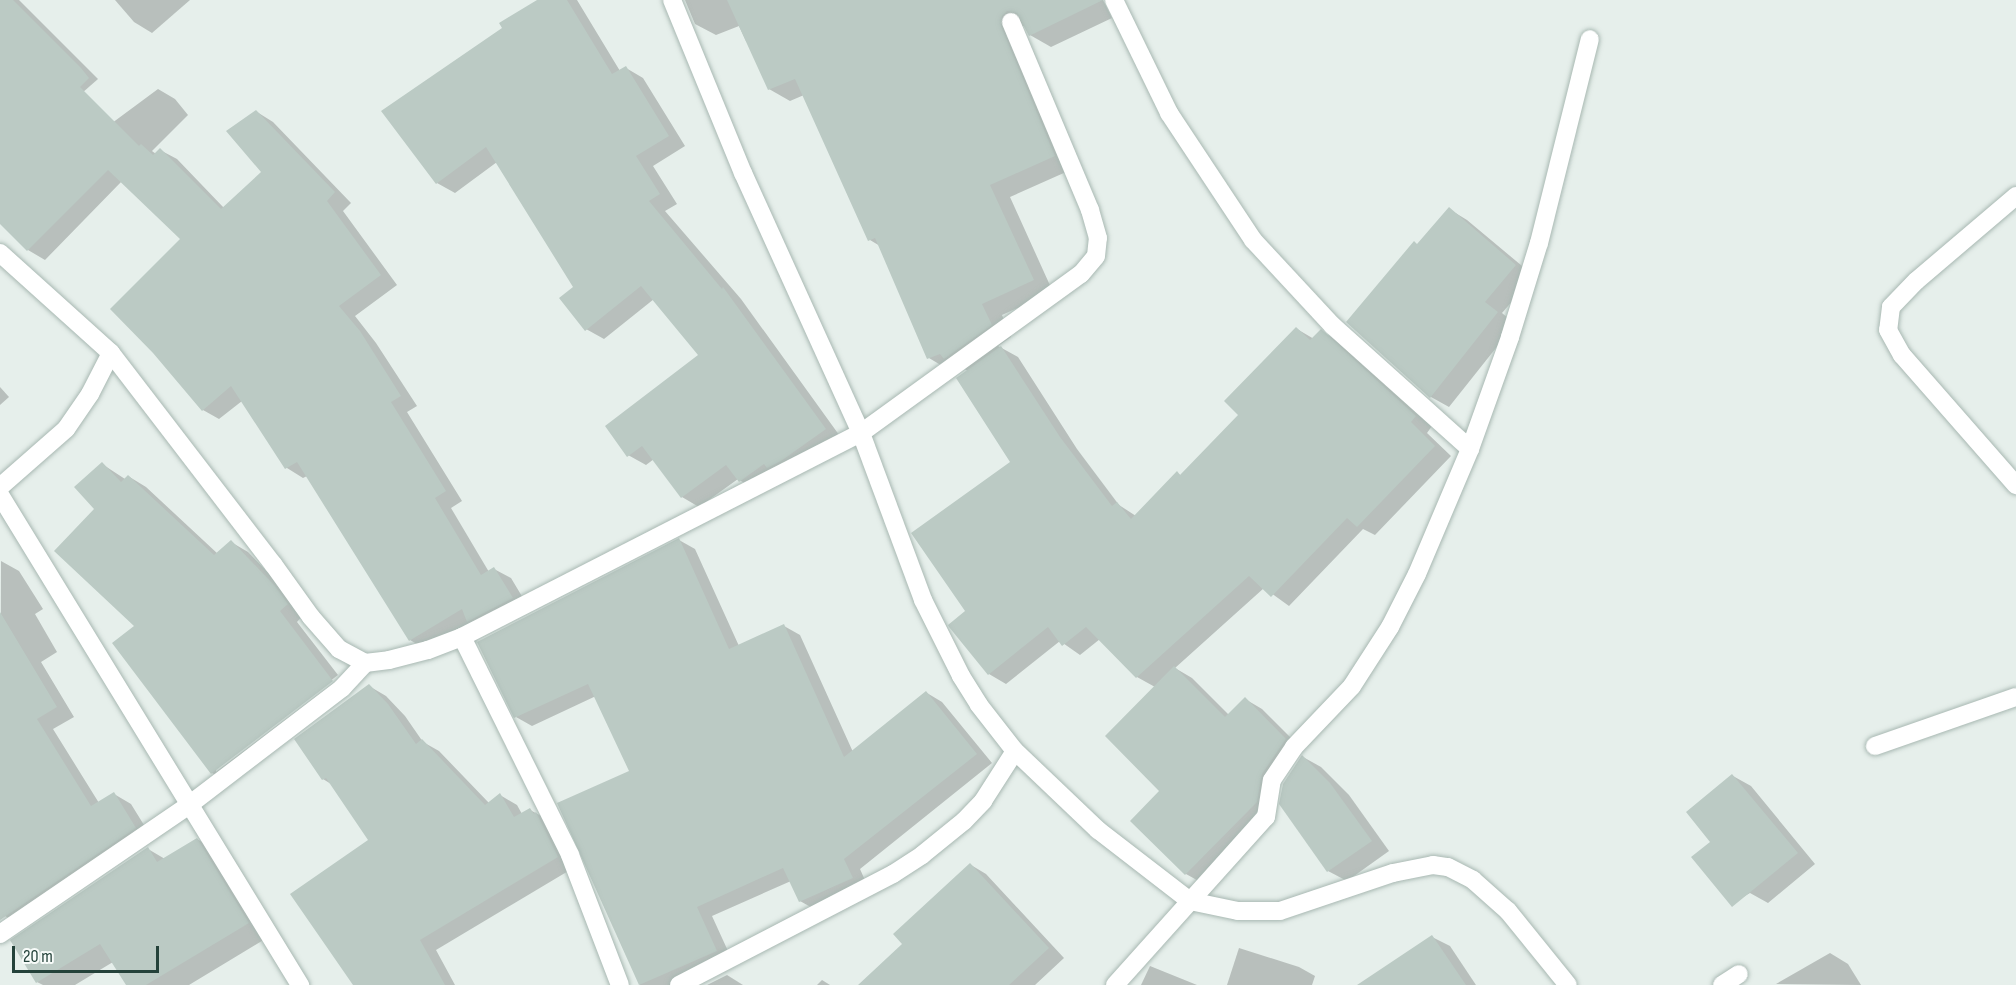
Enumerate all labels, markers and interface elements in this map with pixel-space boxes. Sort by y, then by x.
scale bar [15,934,162,972]
text: 20 m [23,946,53,967]

